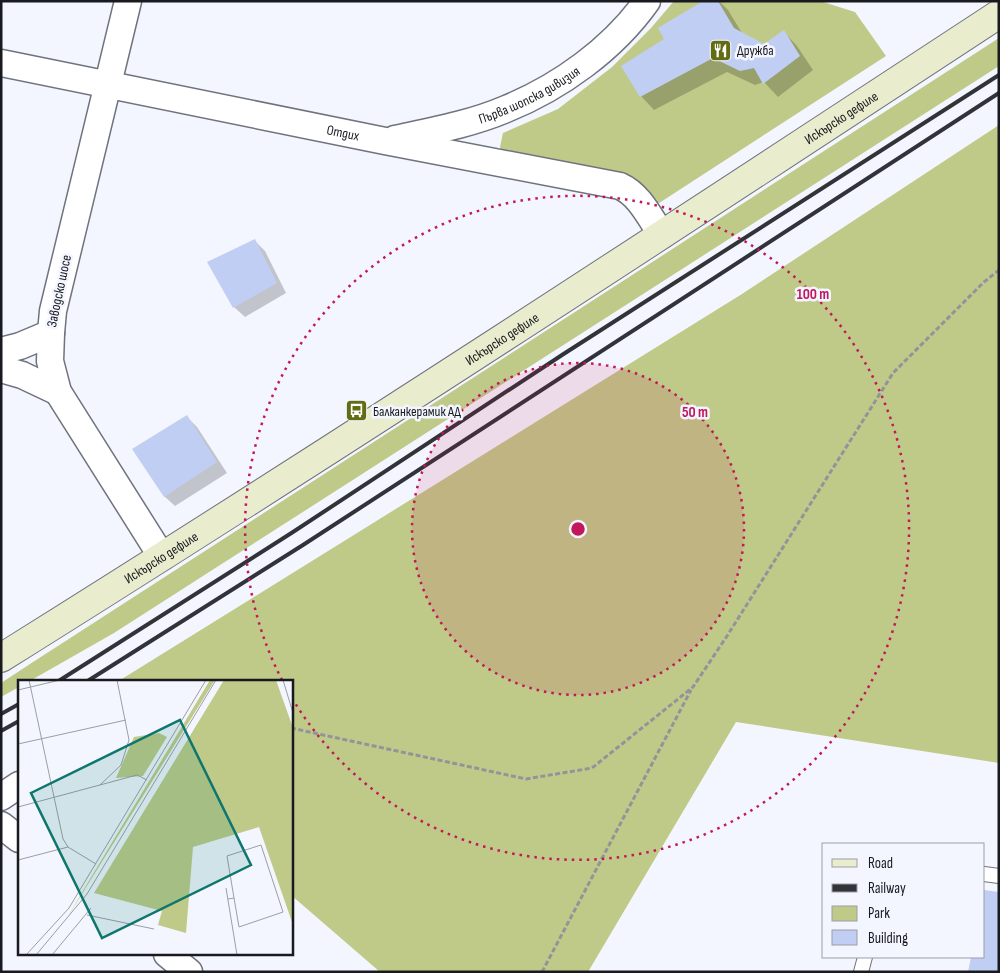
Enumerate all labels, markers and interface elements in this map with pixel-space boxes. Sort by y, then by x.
restaurant icon: Дружба [709,38,733,62]
place label: Дружба [737,42,774,59]
street label: Първа шопска дивизия [476,62,583,127]
street label: Искърско дефиле [801,87,881,148]
street label: Отдих [325,121,362,144]
street label: Заводско шосе [43,253,75,329]
text: 100 m [797,285,829,304]
street label: Искърско дефиле [462,309,542,369]
bus stop icon: Балканкерамик АД [345,399,369,423]
place label: Балканкерамик АД [373,403,461,420]
text: 50 m [682,403,708,422]
centre of rings [569,520,587,538]
street label: Искърско дефиле [121,528,201,587]
inset map [18,680,292,956]
legend [822,843,985,958]
text: Road [868,854,893,873]
text: Railway [868,879,906,898]
text: Park [868,904,890,923]
text: Building [868,929,908,948]

